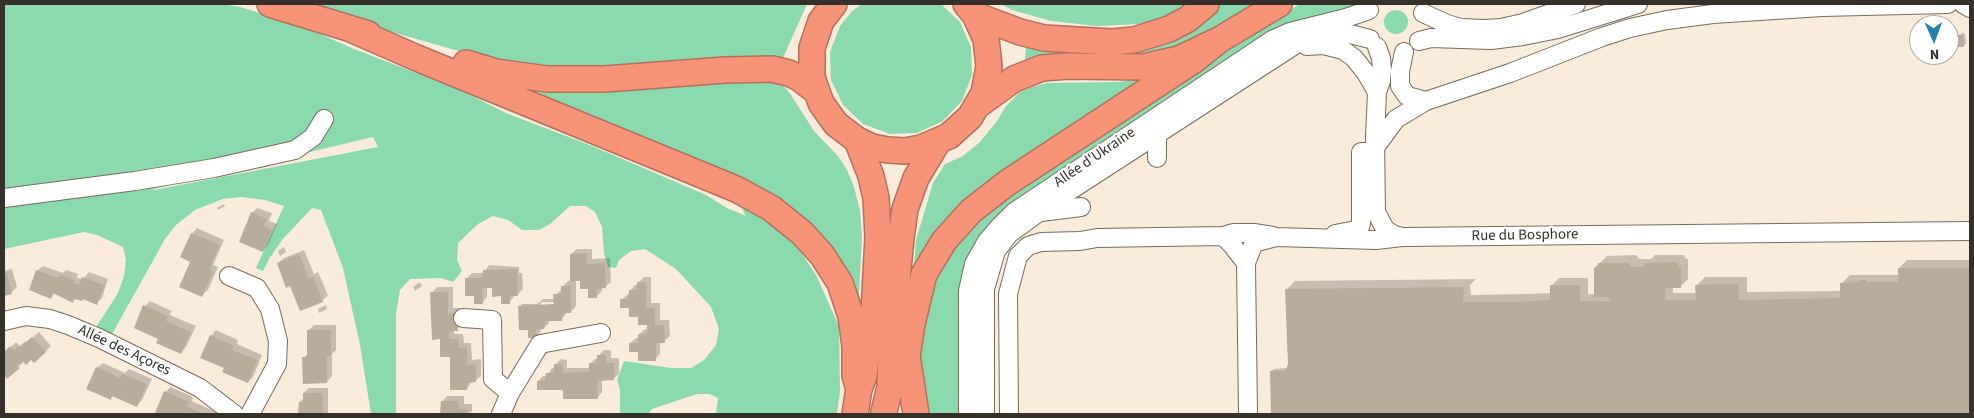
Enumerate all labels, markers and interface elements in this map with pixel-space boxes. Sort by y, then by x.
north arrow [1909,15,1959,65]
text: N [1929,44,1939,64]
street label: Allée d'Ukraine [1051,124,1139,192]
street label: Rue du Bosphore [1471,226,1579,246]
street label: Allée des Açores [75,322,173,380]

